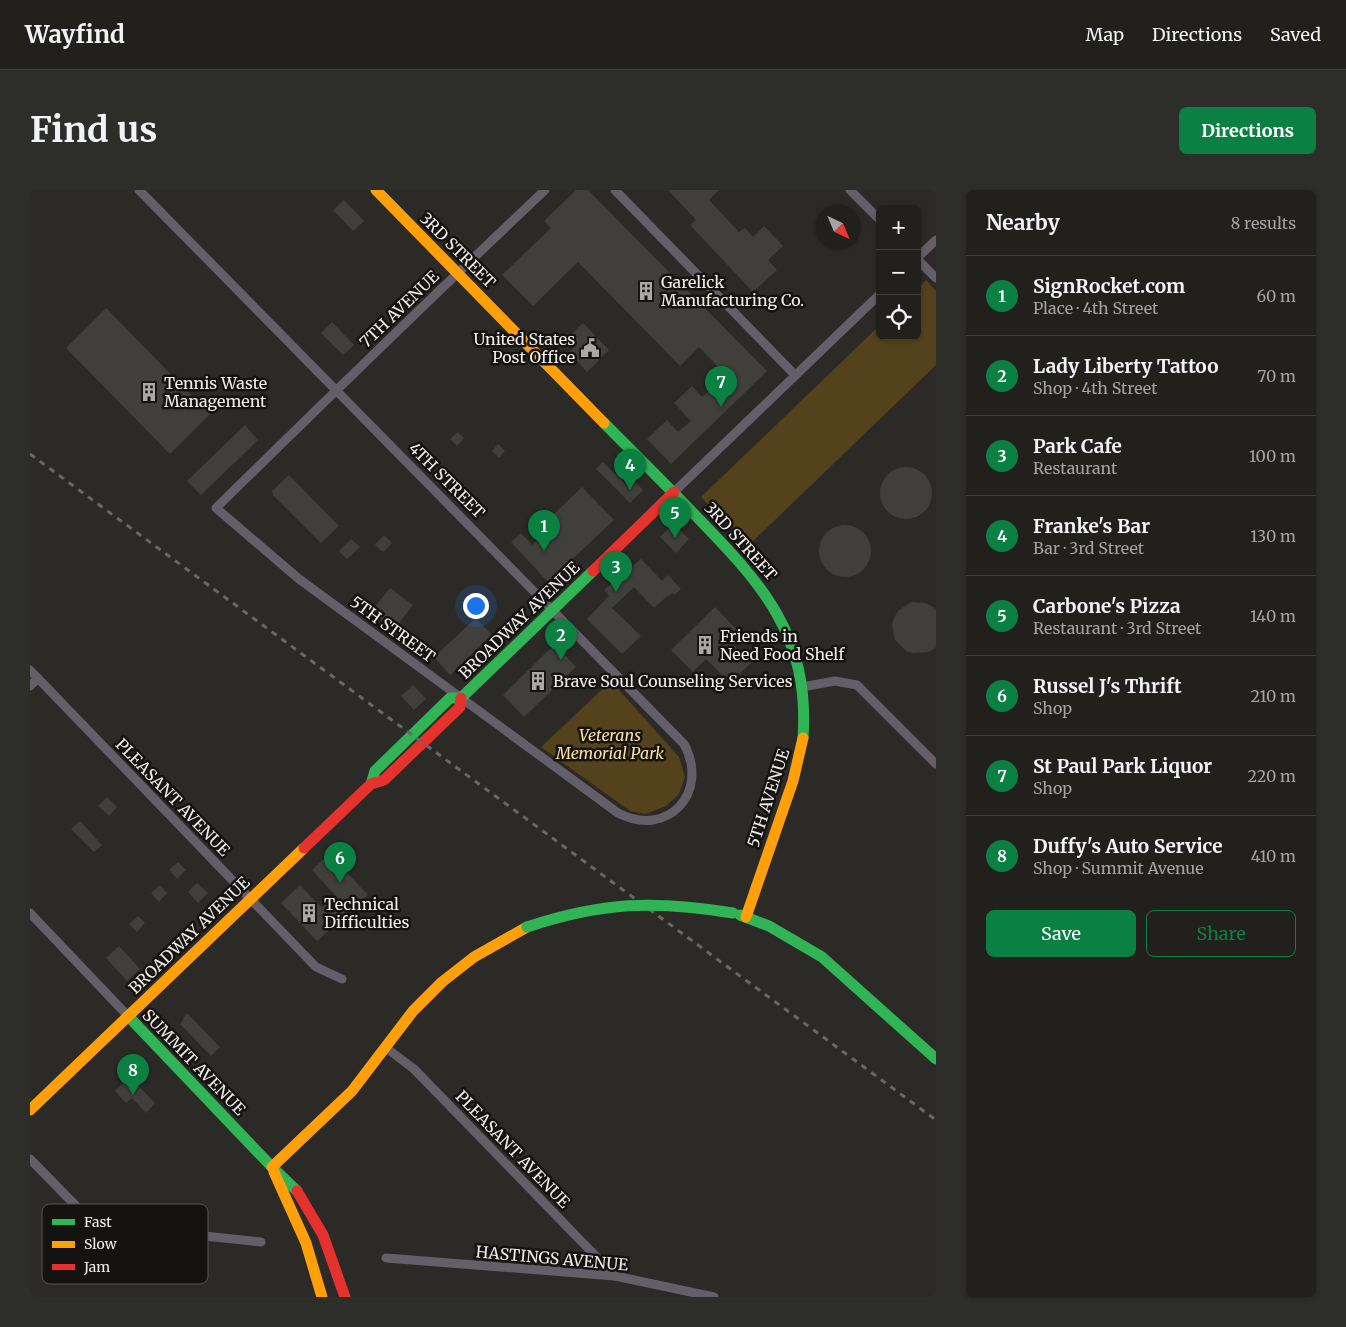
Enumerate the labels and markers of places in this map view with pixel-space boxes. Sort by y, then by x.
place label: Garelick Manufacturing Co. [661,272,804,310]
building icon: Garelick Manufacturing Co. [635,280,657,302]
place label: United States Post Office [474,329,575,367]
public building icon: United States Post Office [579,337,601,359]
pin: 7 [705,366,737,407]
place label: Tennis Waste Management [164,373,267,411]
building icon: Tennis Waste Management [138,381,160,403]
pin: 4 [614,449,646,490]
pin: 5 [659,497,691,538]
pin: 1 [528,510,560,551]
pin: 3 [600,551,632,592]
pin: 2 [545,619,577,660]
place label: Friends in Need Food Shelf [720,626,845,664]
building icon: Friends in Need Food Shelf [694,634,716,656]
building icon: Brave Soul Counseling Services [527,670,549,692]
place label: Brave Soul Counseling Services [553,671,793,691]
pin: 6 [324,842,356,883]
place label: Technical Difficulties [324,894,410,932]
building icon: Technical Difficulties [298,902,320,924]
pin: 8 [117,1054,149,1095]

